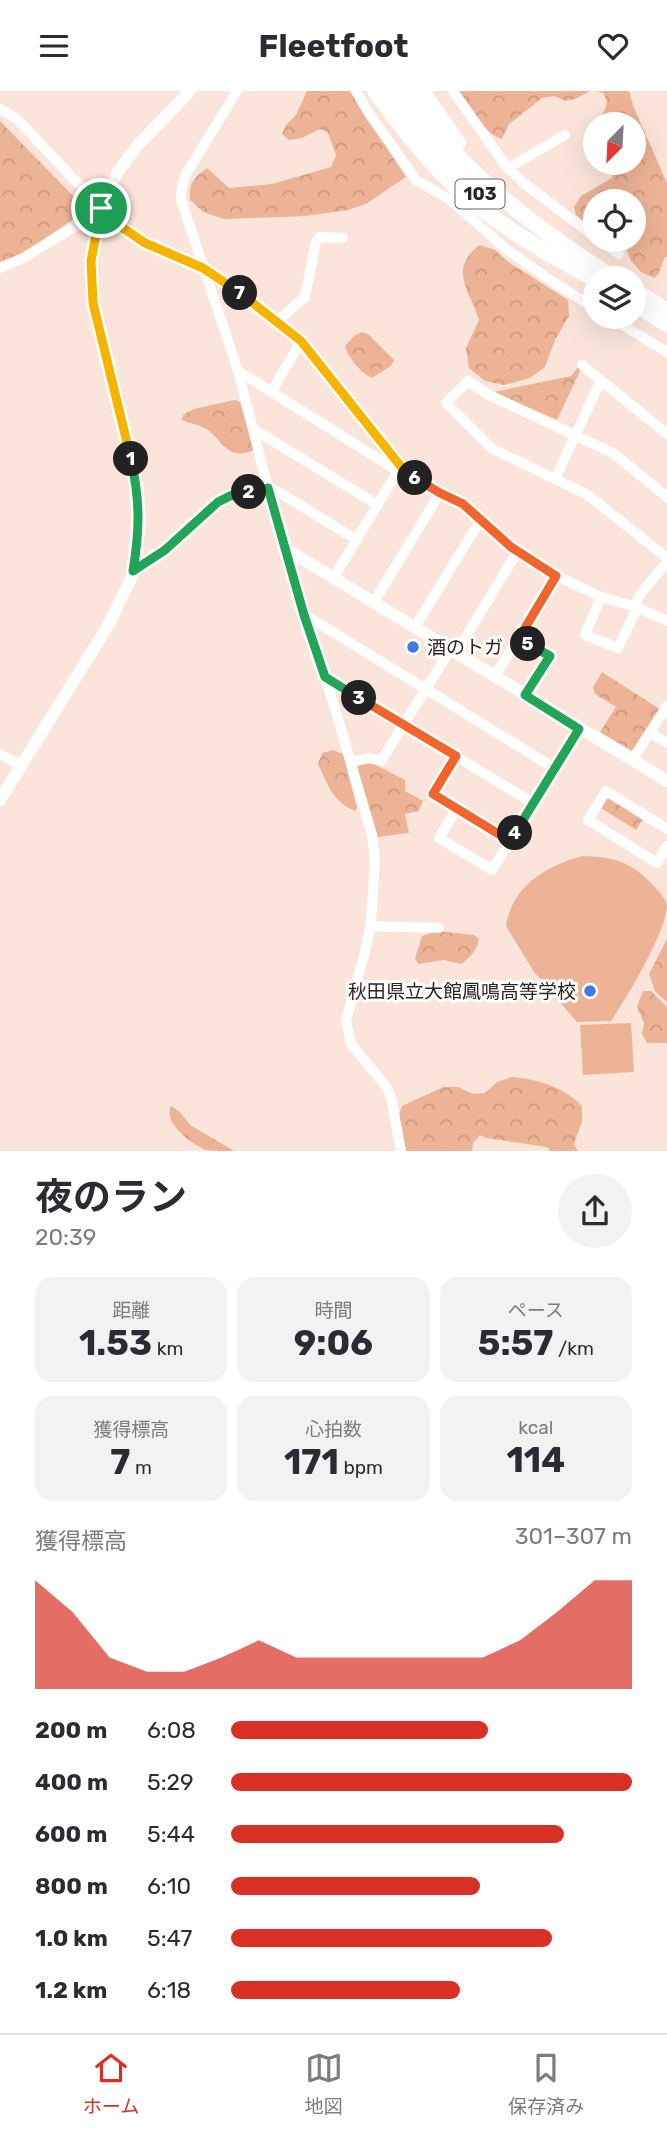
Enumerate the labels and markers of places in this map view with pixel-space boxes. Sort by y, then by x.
pin [71,178,131,238]
pin: 7 [222,275,258,311]
pin: 1 [114,441,148,477]
pin: 6 [398,461,432,495]
pin: 2 [232,475,266,509]
pin: 5 [510,627,546,661]
place label: 酒のトガ [427,636,503,659]
marker: 酒のトガ [405,639,421,655]
pin: 3 [342,681,376,715]
pin: 4 [498,815,532,851]
place label: 秋田県立大館鳳鳴高等学校 [348,980,576,1003]
marker: 秋田県立大館鳳鳴高等学校 [582,983,598,999]

